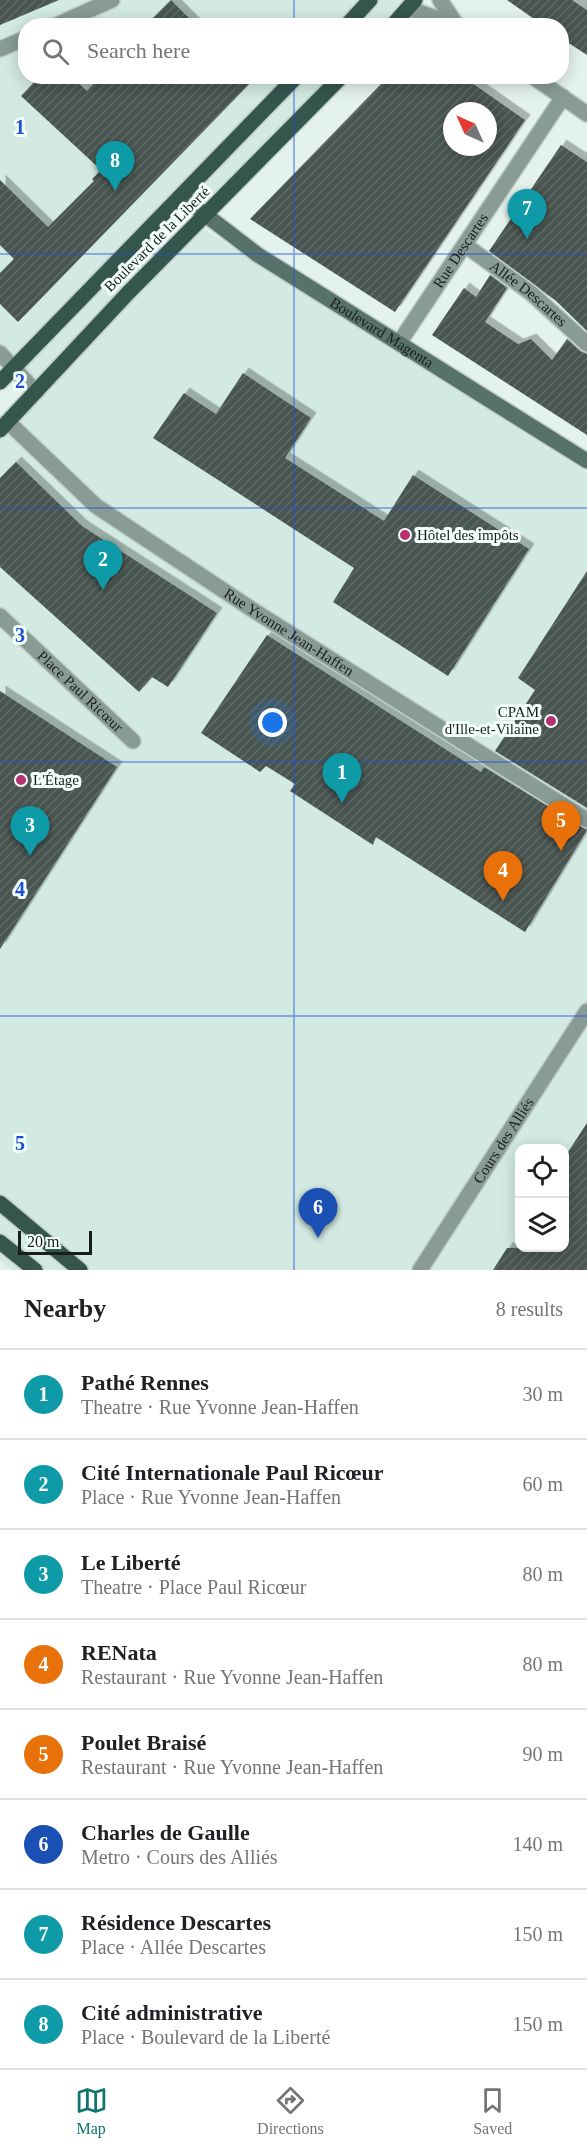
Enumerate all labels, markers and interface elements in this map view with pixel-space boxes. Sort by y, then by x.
search box [18,18,569,84]
icon: search [39,35,72,68]
text: Search here [87,38,190,63]
north arrow [443,102,497,156]
text: 1 [15,116,25,138]
pin: 8 [96,142,134,191]
street label: Boulevard de la Liberté [101,183,213,295]
pin: 7 [508,190,546,239]
street label: Rue Descartes [430,210,491,291]
street label: Allée Descartes [487,258,570,330]
street label: Boulevard Magenta [327,294,437,371]
text: 2 [15,370,25,392]
place label: Hôtel des impôts [417,527,519,543]
marker: Hôtel des impôts [398,528,412,542]
pin: 2 [84,540,122,590]
street label: Rue Yvonne Jean-Haffen [221,585,357,679]
text: 3 [15,624,25,646]
street label: Place Paul Ricœur [34,648,126,735]
place label: CPAM d'Ille-et-Vilaine [445,704,539,737]
your location [258,708,287,737]
marker: CPAM d'Ille-et-Vilaine [544,714,558,728]
pin: 1 [322,754,362,803]
place label: L'Étage [33,772,79,788]
marker: L'Étage [14,773,28,787]
pin: 5 [542,802,580,851]
pin: 3 [10,806,50,856]
pin: 4 [484,852,522,901]
text: 4 [15,878,25,900]
street label: Cours des Alliés [470,1095,537,1186]
text: 5 [15,1132,25,1154]
map controls [515,1144,569,1252]
button: locate [515,1144,569,1198]
pin: 6 [298,1188,338,1238]
button: layers [515,1198,569,1252]
scale bar [18,1228,92,1256]
text: 20 m [27,1233,59,1250]
text: Nearby [24,1294,106,1323]
text: 8 results [496,1298,563,1320]
text: Pathé Rennes [81,1370,209,1395]
text: 1 [39,1383,49,1405]
text: 30 m [522,1383,563,1405]
text: Theatre · Rue Yvonne Jean-Haffen [81,1396,359,1418]
text: Cité Internationale Paul Ricœur [81,1460,383,1485]
text: 2 [39,1473,49,1495]
text: 60 m [522,1473,563,1495]
text: Place · Rue Yvonne Jean-Haffen [81,1486,341,1508]
text: Le Liberté [81,1550,181,1575]
text: 3 [39,1563,49,1585]
text: 80 m [522,1563,563,1585]
text: Theatre · Place Paul Ricœur [81,1576,306,1598]
text: RENata [81,1640,157,1665]
text: 4 [39,1653,49,1675]
text: 80 m [522,1653,563,1675]
text: Restaurant · Rue Yvonne Jean-Haffen [81,1666,383,1688]
text: Poulet Braisé [81,1730,206,1755]
text: 5 [39,1743,49,1765]
text: 90 m [522,1743,563,1765]
text: Restaurant · Rue Yvonne Jean-Haffen [81,1756,383,1778]
text: Charles de Gaulle [81,1820,250,1845]
text: 6 [39,1833,49,1855]
text: 140 m [512,1833,563,1855]
text: Metro · Cours des Alliés [81,1846,278,1868]
text: Résidence Descartes [81,1910,271,1935]
text: 7 [39,1923,49,1945]
text: 150 m [512,1923,563,1945]
text: Place · Allée Descartes [81,1936,266,1958]
text: Cité administrative [81,2000,262,2025]
text: 8 [39,2013,49,2035]
text: 150 m [512,2013,563,2035]
text: Place · Boulevard de la Liberté [81,2026,330,2048]
tab: Map [75,2084,108,2138]
tab: Directions [257,2084,324,2138]
tab: Saved [473,2084,512,2138]

